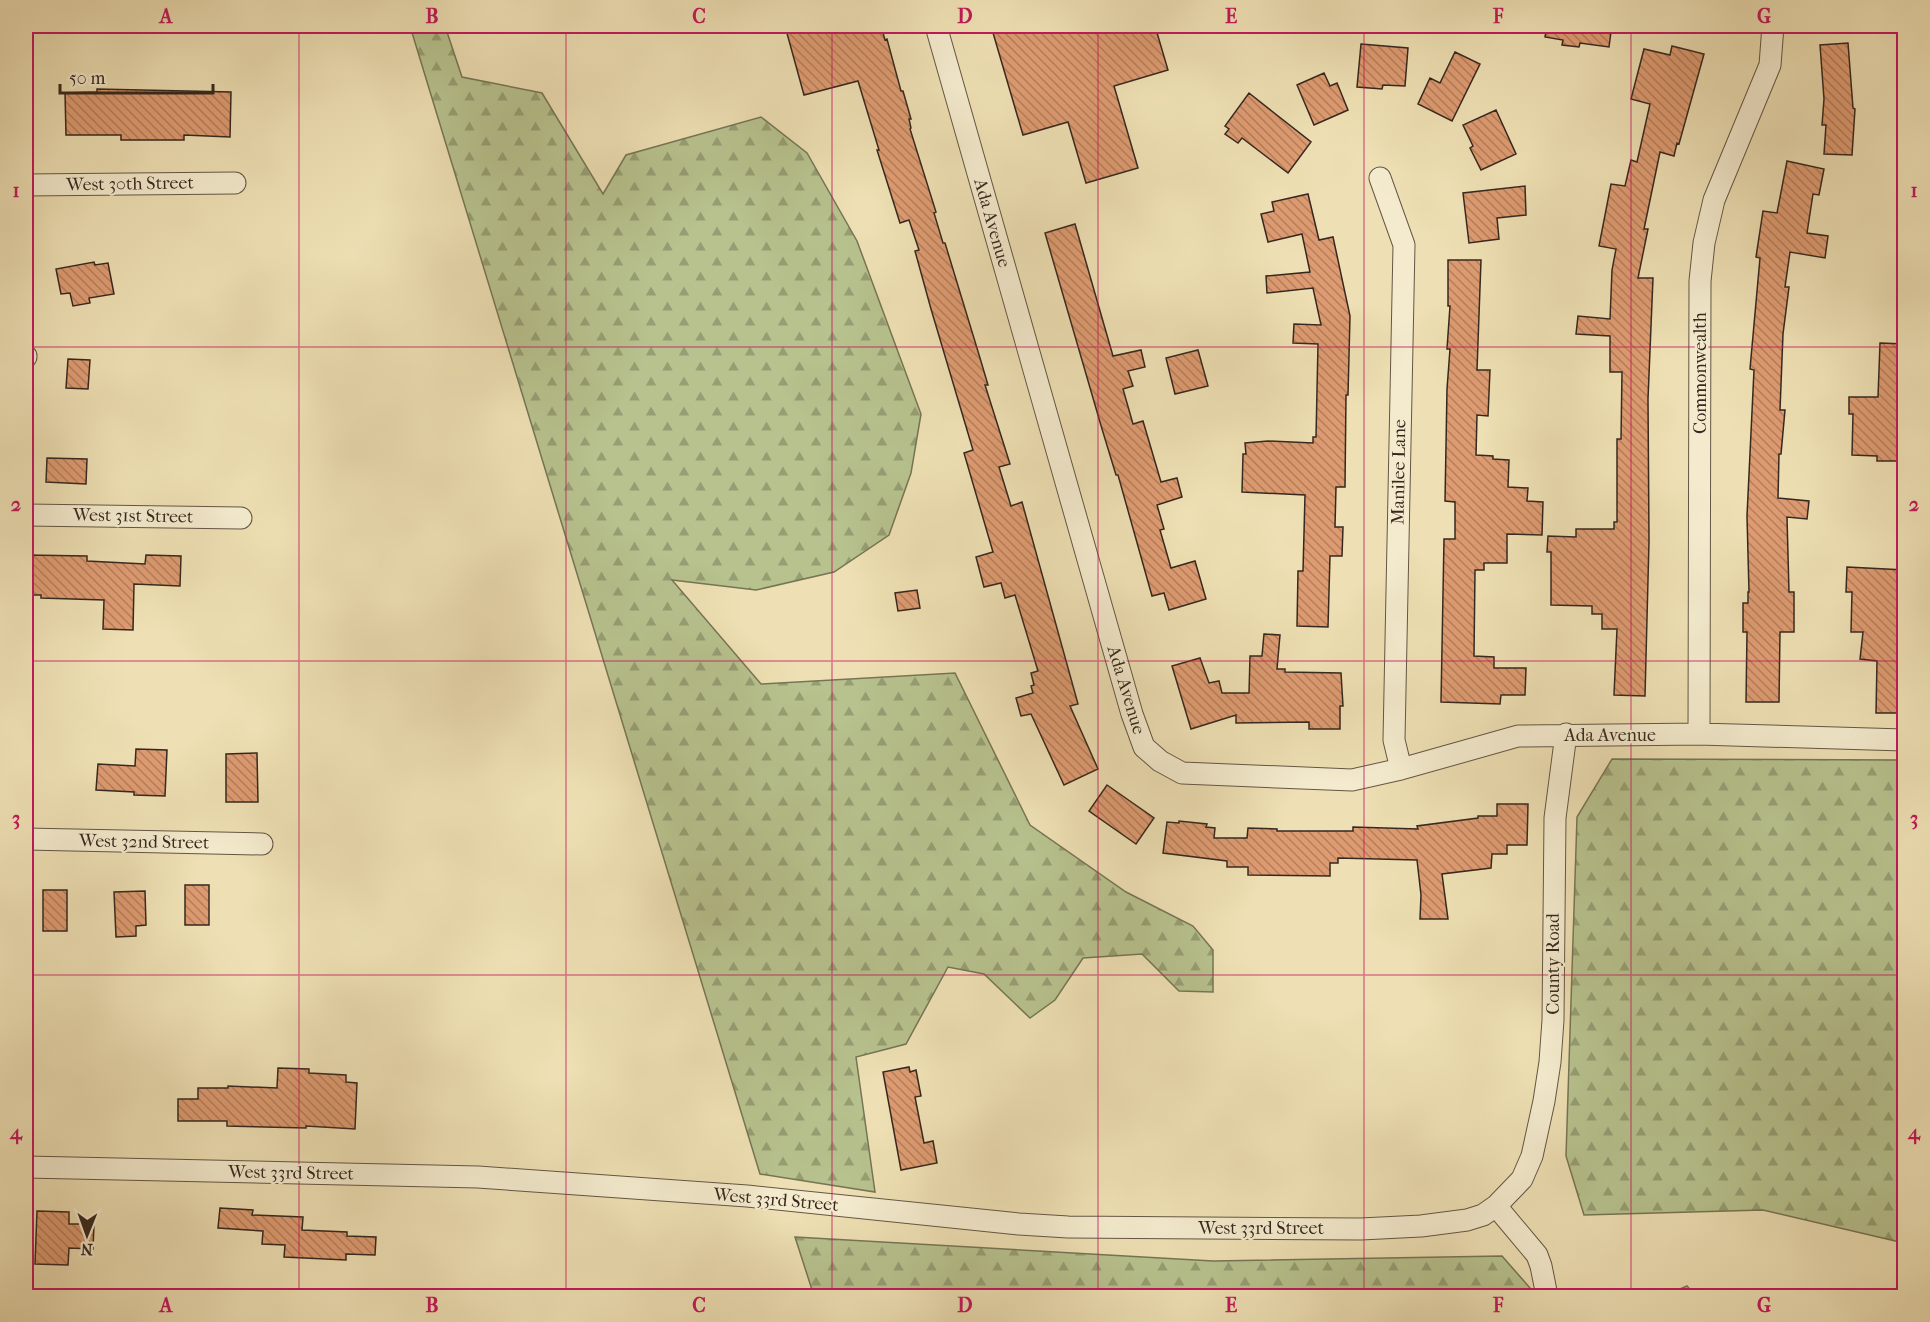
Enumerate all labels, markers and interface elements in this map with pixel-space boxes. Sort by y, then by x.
text: A [158,5,174,28]
text: B [425,5,439,28]
text: C [692,5,706,28]
text: D [957,5,973,28]
text: E [1225,5,1237,28]
text: F [1492,5,1504,28]
text: G [1757,5,1771,28]
scale bar [60,57,213,95]
text: 50 m [69,68,106,89]
street label: West 30th Street [65,172,195,196]
street label: Ada Avenue [969,175,1015,270]
text: 1 [12,179,20,202]
text: 1 [1910,179,1918,202]
street label: Commonwealth [1690,312,1711,434]
street label: Manilee Lane [1388,419,1410,525]
text: 2 [11,493,21,516]
text: 2 [1909,493,1919,516]
street label: West 31st Street [72,504,194,528]
street label: Ada Avenue [1102,642,1149,737]
street label: Ada Avenue [1563,725,1656,746]
text: 3 [12,807,20,830]
text: 3 [1910,807,1918,830]
street label: West 32nd Street [78,830,210,854]
street label: County Road [1543,913,1564,1015]
text: 4 [9,1121,23,1145]
text: 4 [1907,1121,1921,1145]
street label: West 33rd Street [227,1161,355,1185]
street label: West 33rd Street [711,1184,840,1216]
north arrow [57,1205,117,1265]
street label: West 33rd Street [1197,1218,1324,1239]
text: N [80,1240,93,1259]
text: A [158,1294,174,1317]
text: B [425,1294,439,1317]
text: C [692,1294,706,1317]
text: D [957,1294,973,1317]
text: E [1225,1294,1237,1317]
text: F [1492,1294,1504,1317]
text: G [1757,1294,1771,1317]

